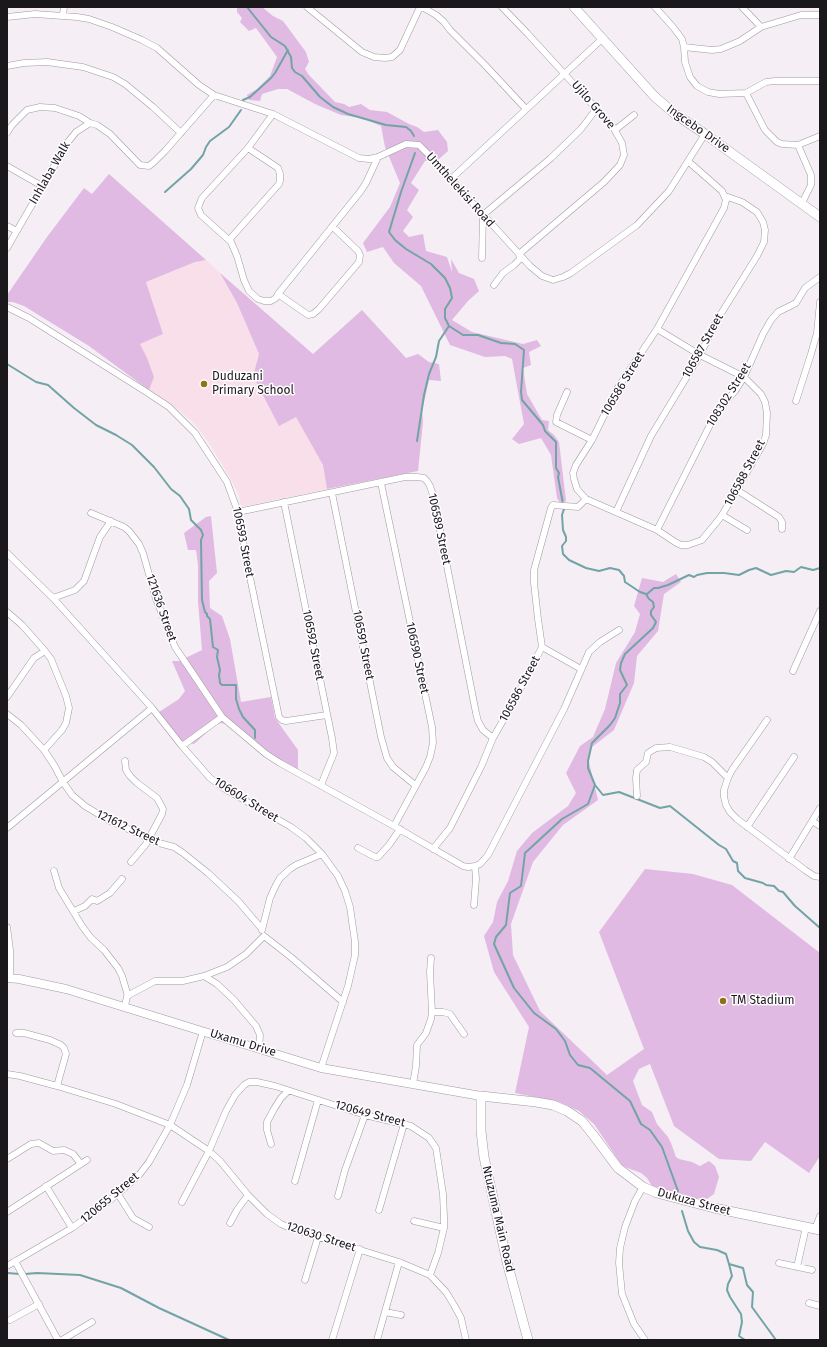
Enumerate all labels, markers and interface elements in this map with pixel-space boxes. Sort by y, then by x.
street label: Ujilo Grove [568,78,618,132]
street label: Ingcebo Drive [664,102,732,156]
street label: Inhlaba Walk [26,139,74,207]
street label: Umthelekisi Road [423,150,497,230]
street label: 106587 Street [679,311,727,381]
street label: 106586 Street [598,349,648,419]
street label: 108302 Street [704,360,754,430]
place label: Duduzani Primary School [212,370,294,398]
marker: Duduzani Primary School [199,379,209,389]
street label: 106588 Street [721,437,769,509]
street label: 106589 Street [424,492,454,566]
street label: 106593 Street [229,505,257,579]
street label: 121636 Street [143,572,179,644]
street label: 106592 Street [299,608,327,682]
street label: 106591 Street [349,609,377,681]
street label: 106590 Street [402,621,432,695]
street label: 106586 Street [497,653,543,725]
street label: 106604 Street [211,774,281,826]
street label: 121612 Street [94,807,162,849]
place label: TM Stadium [731,994,795,1008]
marker: TM Stadium [718,996,728,1006]
street label: Uxamu Drive [208,1026,278,1060]
street label: 120649 Street [333,1098,407,1130]
street label: Ntuzuma Main Road [479,1164,517,1274]
street label: 120655 Street [78,1169,142,1227]
street label: Dukuza Street [656,1185,732,1219]
street label: 120630 Street [284,1219,358,1255]

